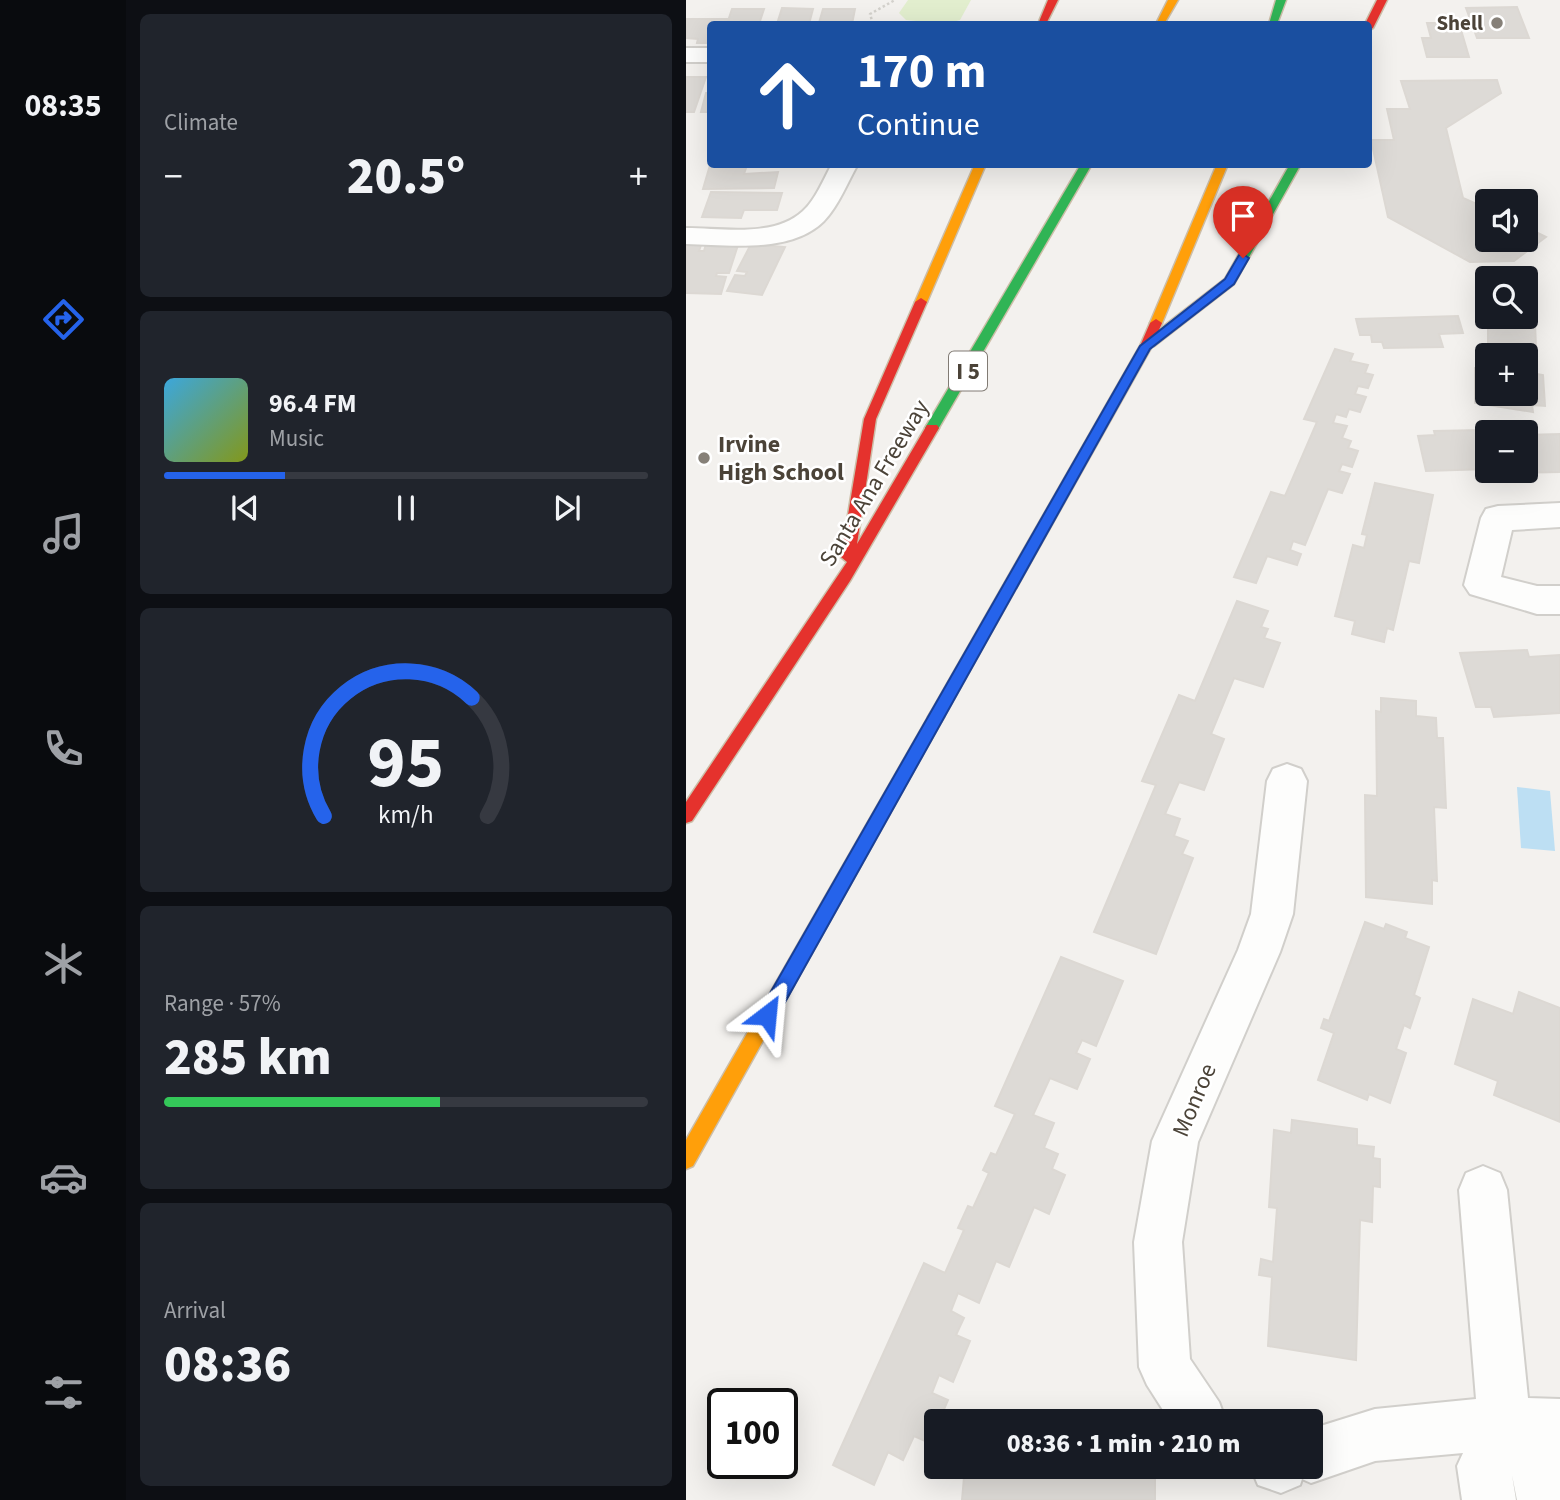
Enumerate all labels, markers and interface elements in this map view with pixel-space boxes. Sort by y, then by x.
place label: Shell [1436,8,1483,38]
marker: Shell [1489,15,1505,31]
text: 170 m [857,37,986,107]
icon: ahead [742,49,833,140]
text: 08:35 [24,83,102,129]
text: Continue [857,102,980,148]
text: Climate [164,106,238,139]
text: 20.5° [347,140,465,214]
text: − [164,150,183,204]
text: + [629,150,648,204]
pin [1213,186,1273,258]
map controls [1475,189,1538,483]
button: sound [1475,189,1538,252]
icon: arrive [1224,197,1262,235]
button: search [1475,266,1538,329]
icon: directions [39,295,88,344]
button: + [1475,343,1538,406]
road number: I 5 [949,352,987,390]
text: 96.4 FM [269,385,357,422]
street label: Santa Ana Freeway [811,393,938,573]
button: − [1475,420,1538,483]
text: Music [269,422,324,455]
place label: Irvine High School [718,427,844,490]
marker: Irvine High School [696,450,712,466]
icon: previous [226,489,264,527]
icon: pause [387,489,425,527]
icon: next [548,489,586,527]
icon: music [39,509,88,558]
text: 95 [368,711,444,815]
icon: phone [39,724,88,773]
text: km/h [378,797,434,833]
icon: climate [39,939,88,988]
position arrow [730,978,804,1052]
text: Range · 57% [164,987,281,1020]
text: 285 km [164,1021,332,1095]
street label: Monroe [1163,1058,1226,1142]
icon: car [39,1153,88,1202]
text: Arrival [164,1294,226,1327]
text: 08:36 [164,1328,291,1402]
icon: filters [39,1368,88,1417]
speed limit sign: 100 [707,1388,798,1479]
text: 08:36 · 1 min · 210 m [1007,1425,1240,1462]

